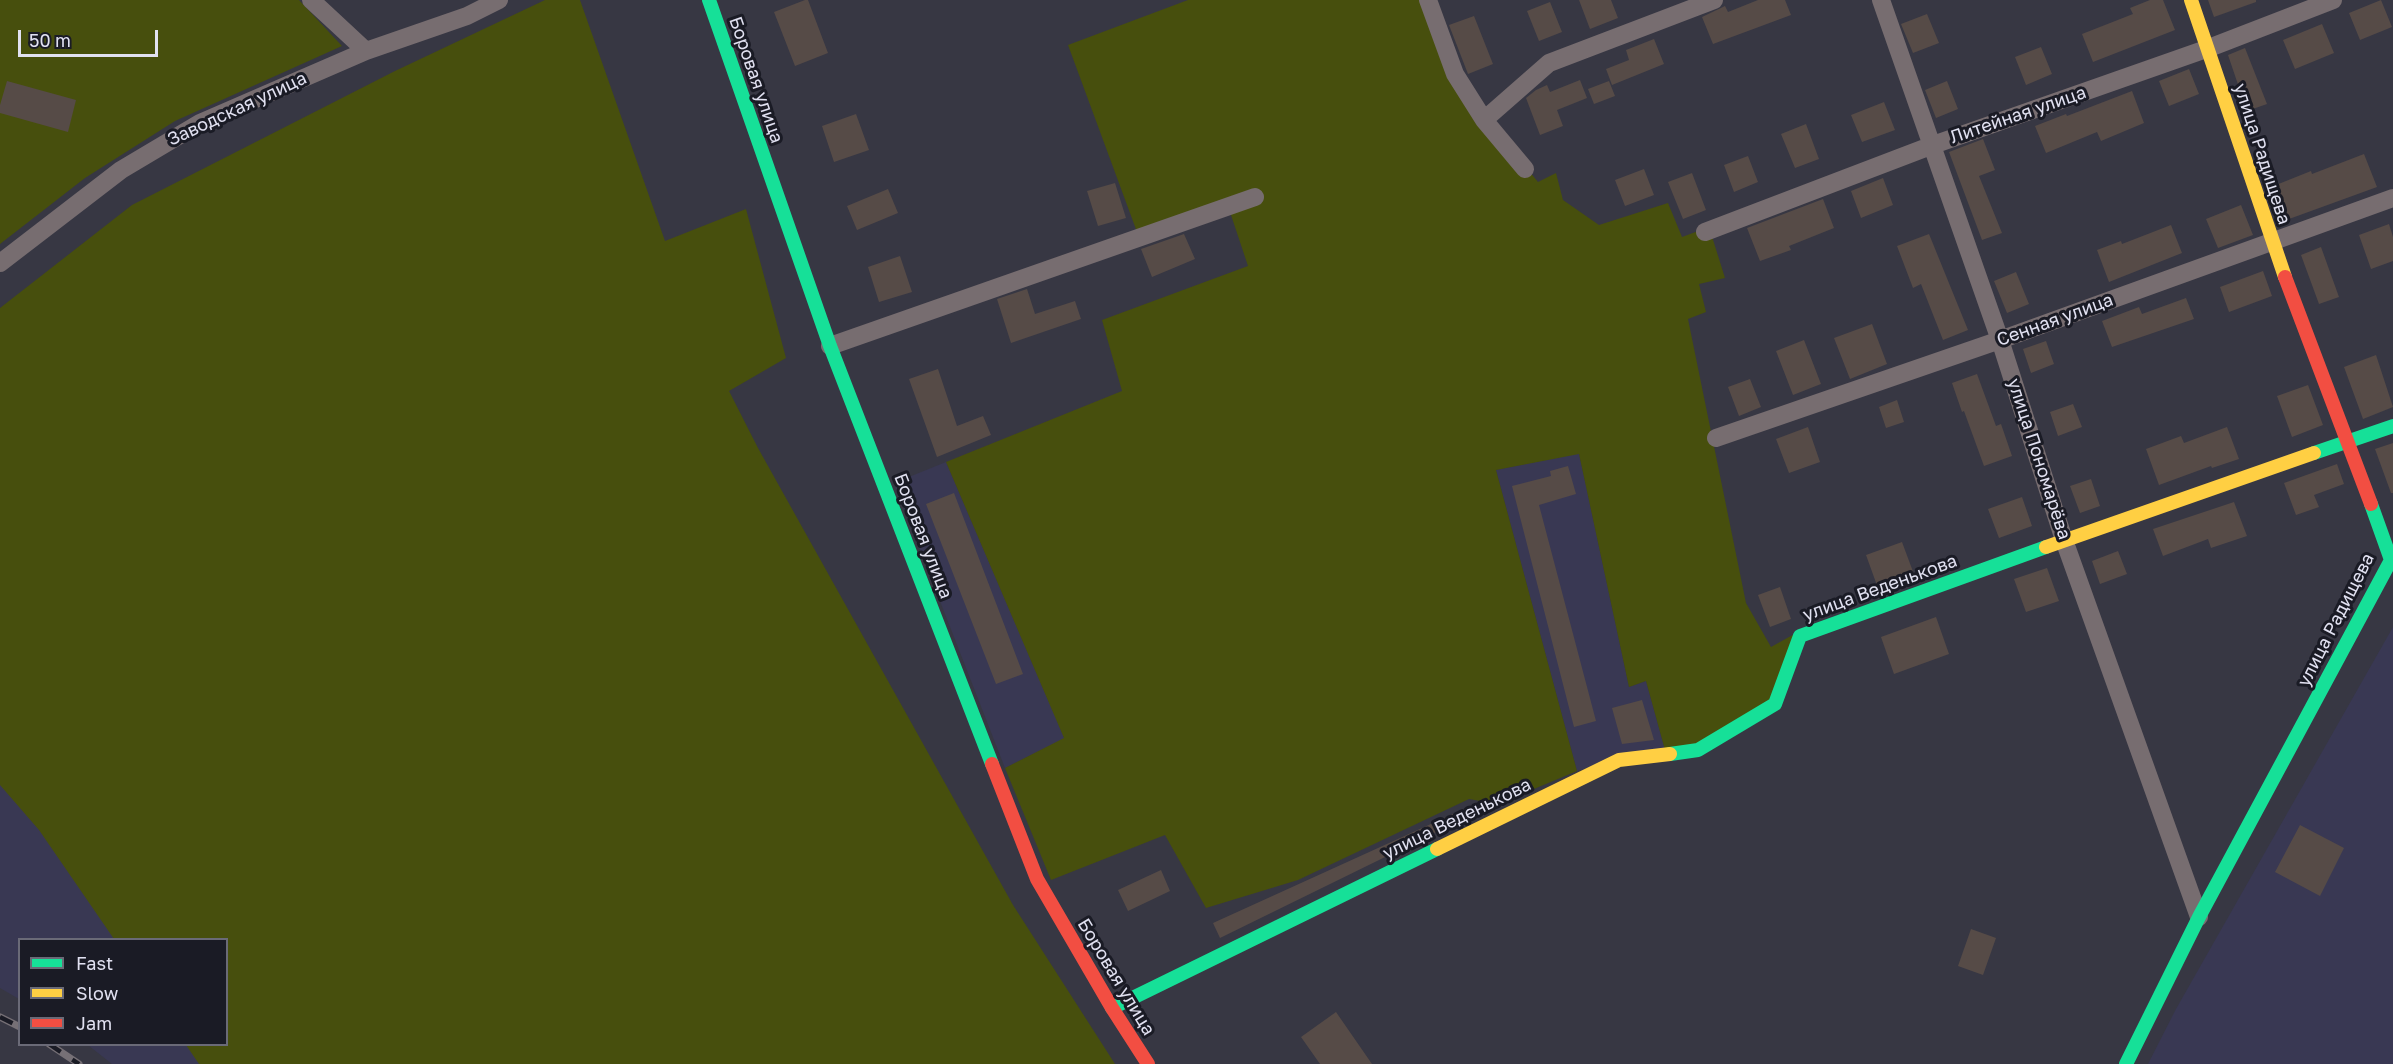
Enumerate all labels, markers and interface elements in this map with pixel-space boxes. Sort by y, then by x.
street label: Боровая улица [724,14,788,146]
scale bar [21,18,160,56]
text: 50 m [29,29,71,51]
street label: Заводская улица [164,67,310,151]
street label: улица Радищева [2229,81,2295,227]
street label: Литейная улица [1947,82,2089,148]
street label: Сенная улица [1994,289,2116,351]
street label: улица Пономарёва [2003,376,2075,542]
street label: Боровая улица [889,470,957,602]
street label: улица Веденькова [1800,550,1960,626]
street label: улица Радищева [2293,550,2379,690]
street label: улица Веденькова [1379,774,1535,864]
street label: Боровая улица [1073,915,1159,1039]
legend [18,938,228,1046]
text: Fast [76,952,113,974]
text: Slow [76,982,118,1004]
text: Jam [76,1012,112,1034]

